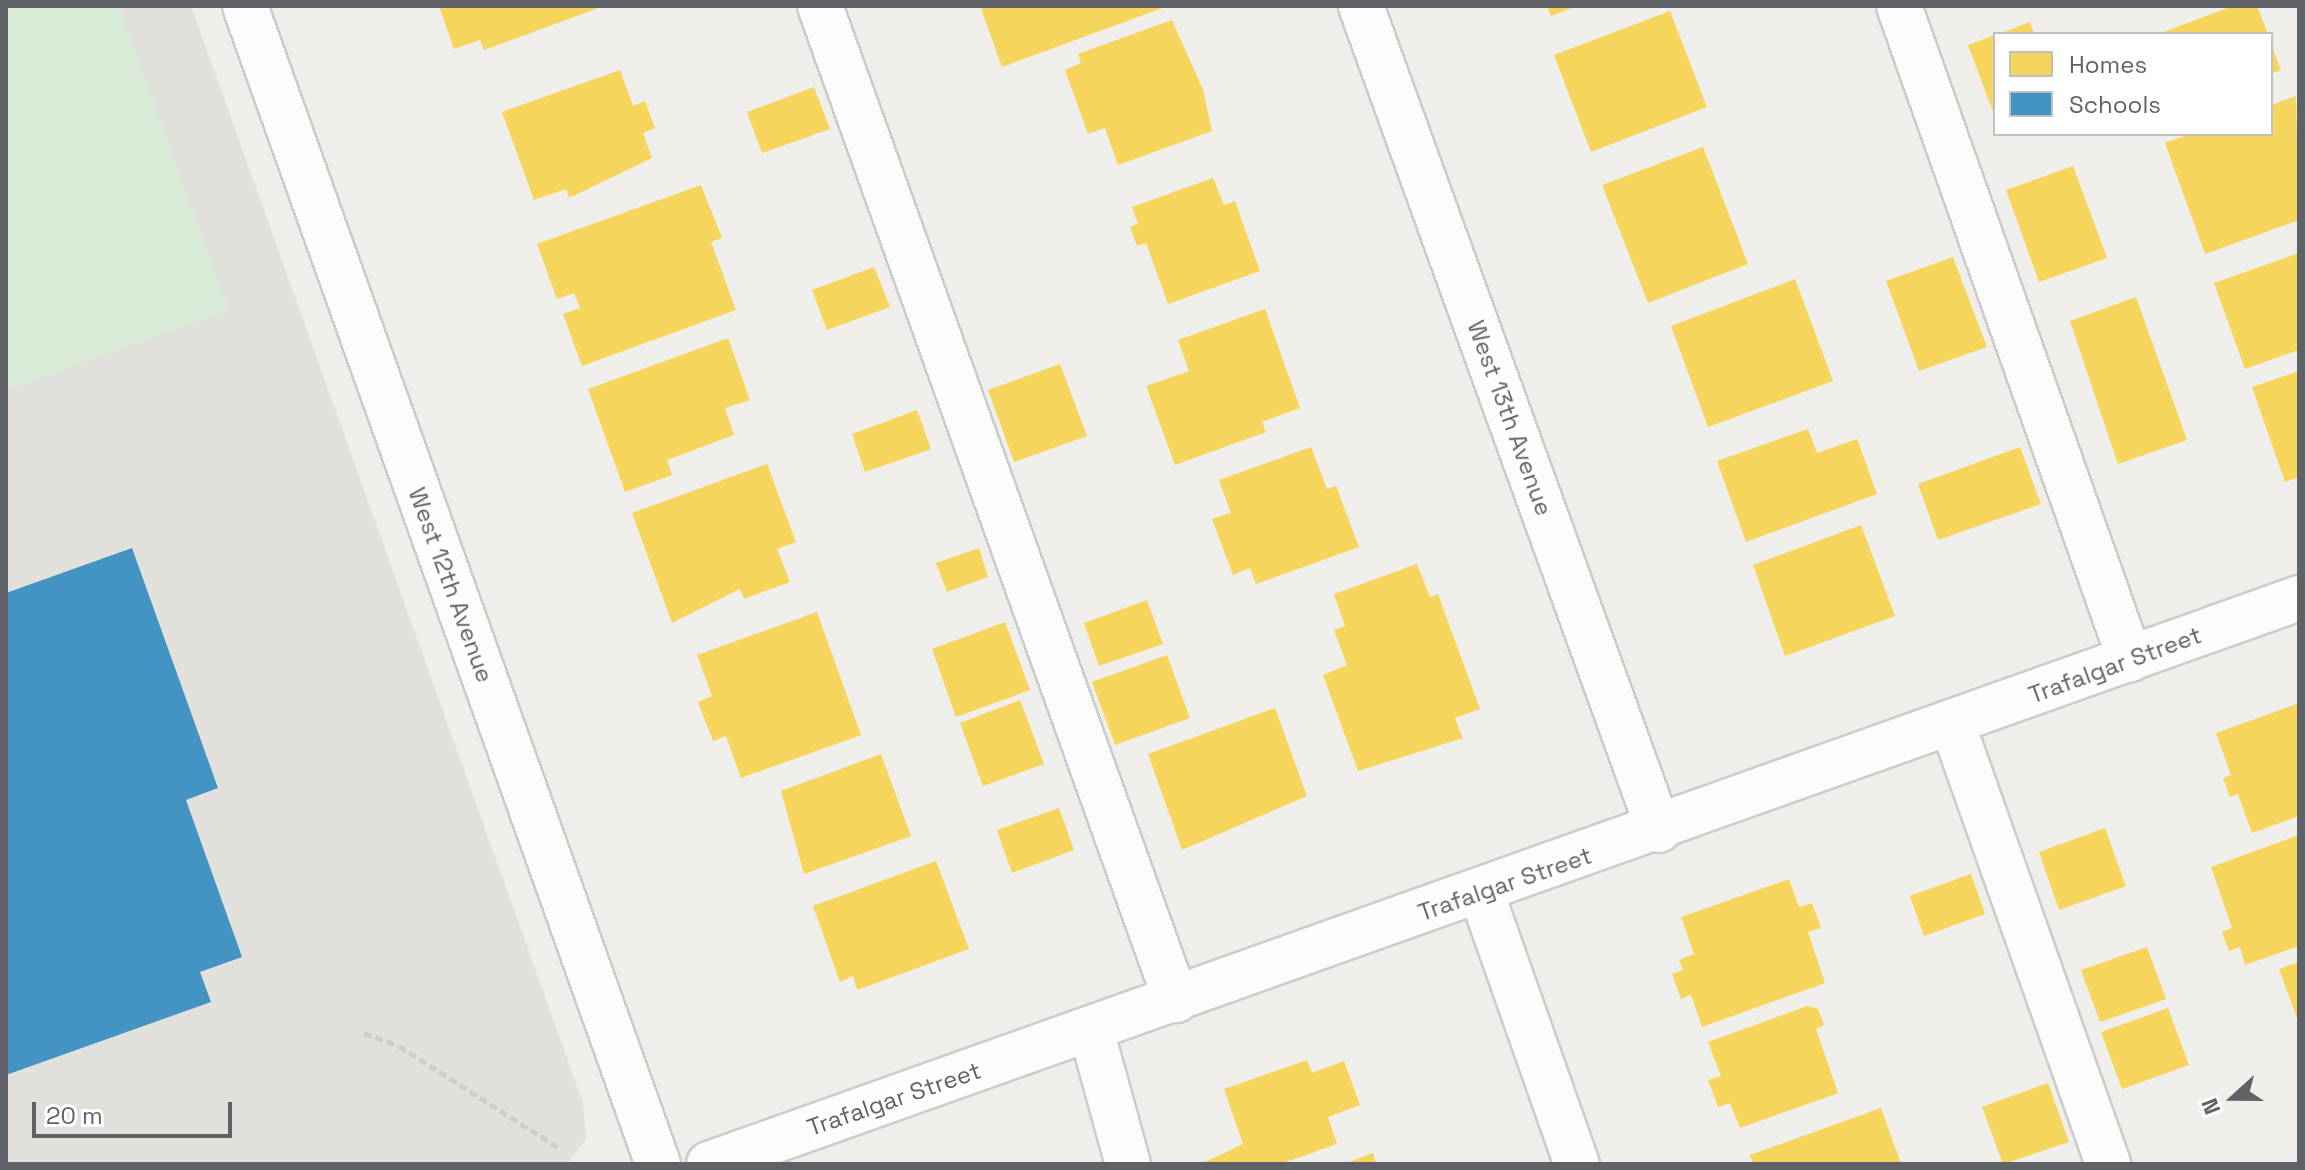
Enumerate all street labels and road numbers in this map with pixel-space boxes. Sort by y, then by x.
street label: West 13th Avenue [1461,316,1559,520]
street label: West 12th Avenue [402,483,500,687]
street label: Trafalgar Street [2025,620,2205,710]
street label: Trafalgar Street [1414,841,1596,927]
street label: Trafalgar Street [803,1056,985,1142]

